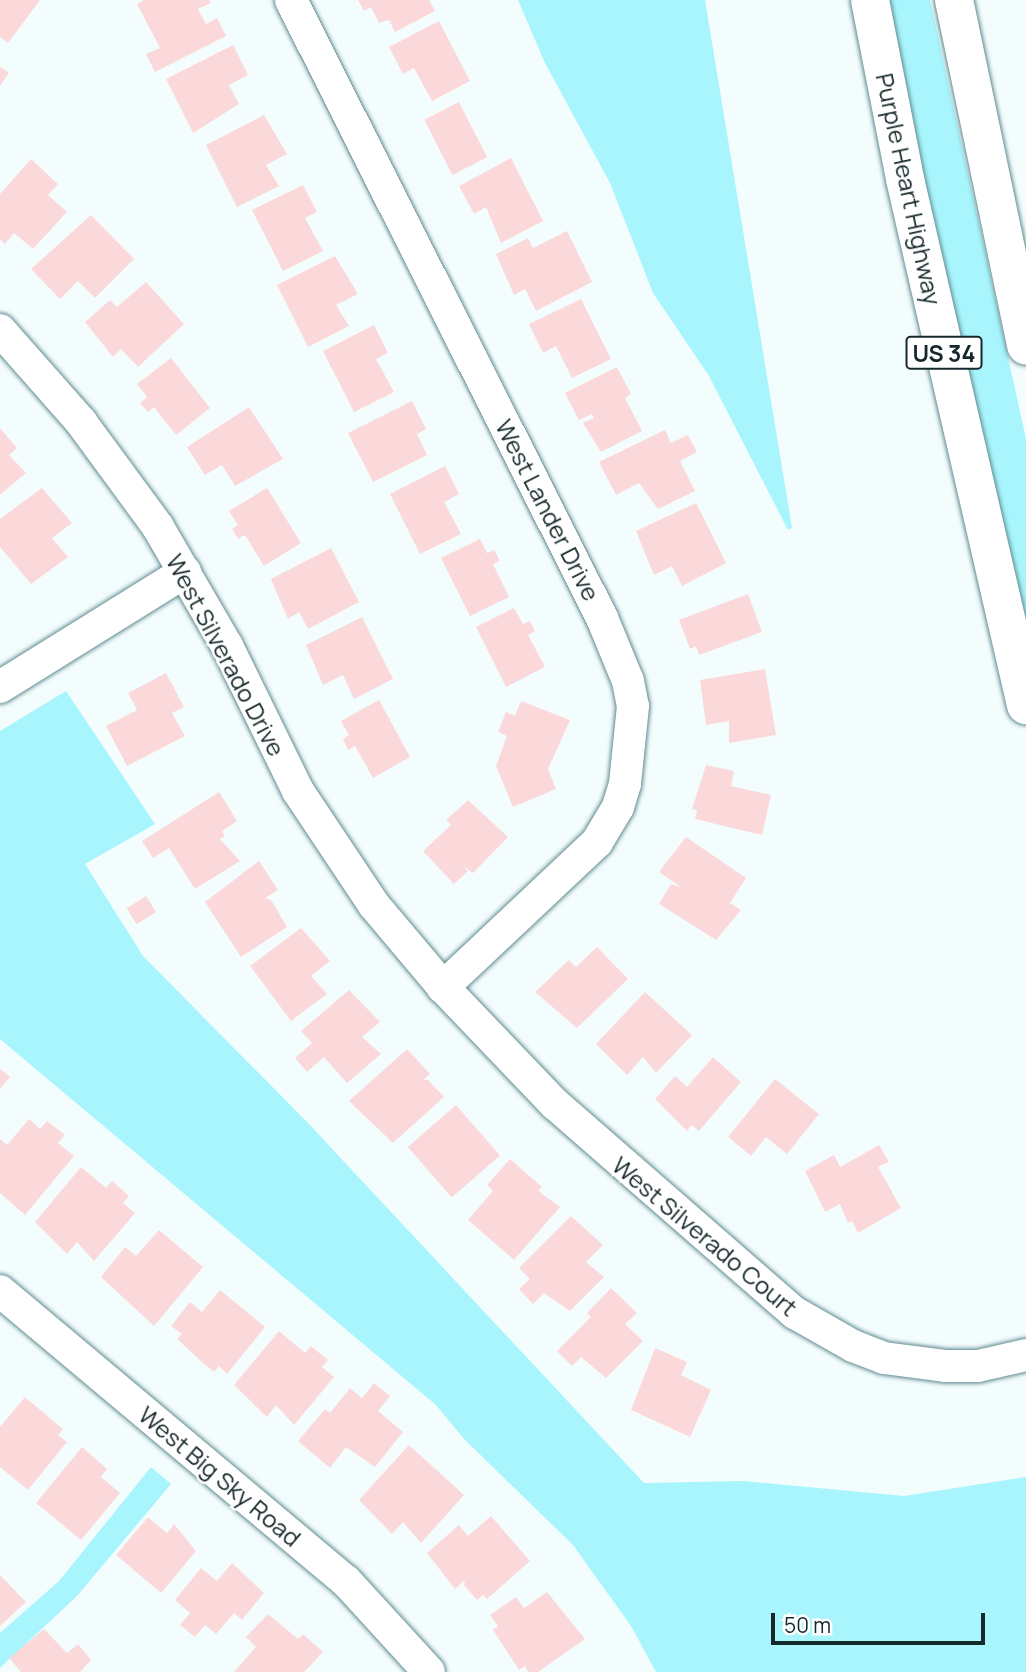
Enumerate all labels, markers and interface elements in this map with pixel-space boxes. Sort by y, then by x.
street label: Purple Heart Highway [870,71,948,307]
road number: US 34 [906,334,982,372]
street label: West Lander Drive [490,415,606,605]
street label: West Silverado Drive [161,549,291,761]
street label: West Silverado Court [607,1150,803,1322]
street label: West Big Sky Road [133,1400,307,1552]
scale bar [774,1598,988,1642]
text: 50 m [784,1611,831,1639]

